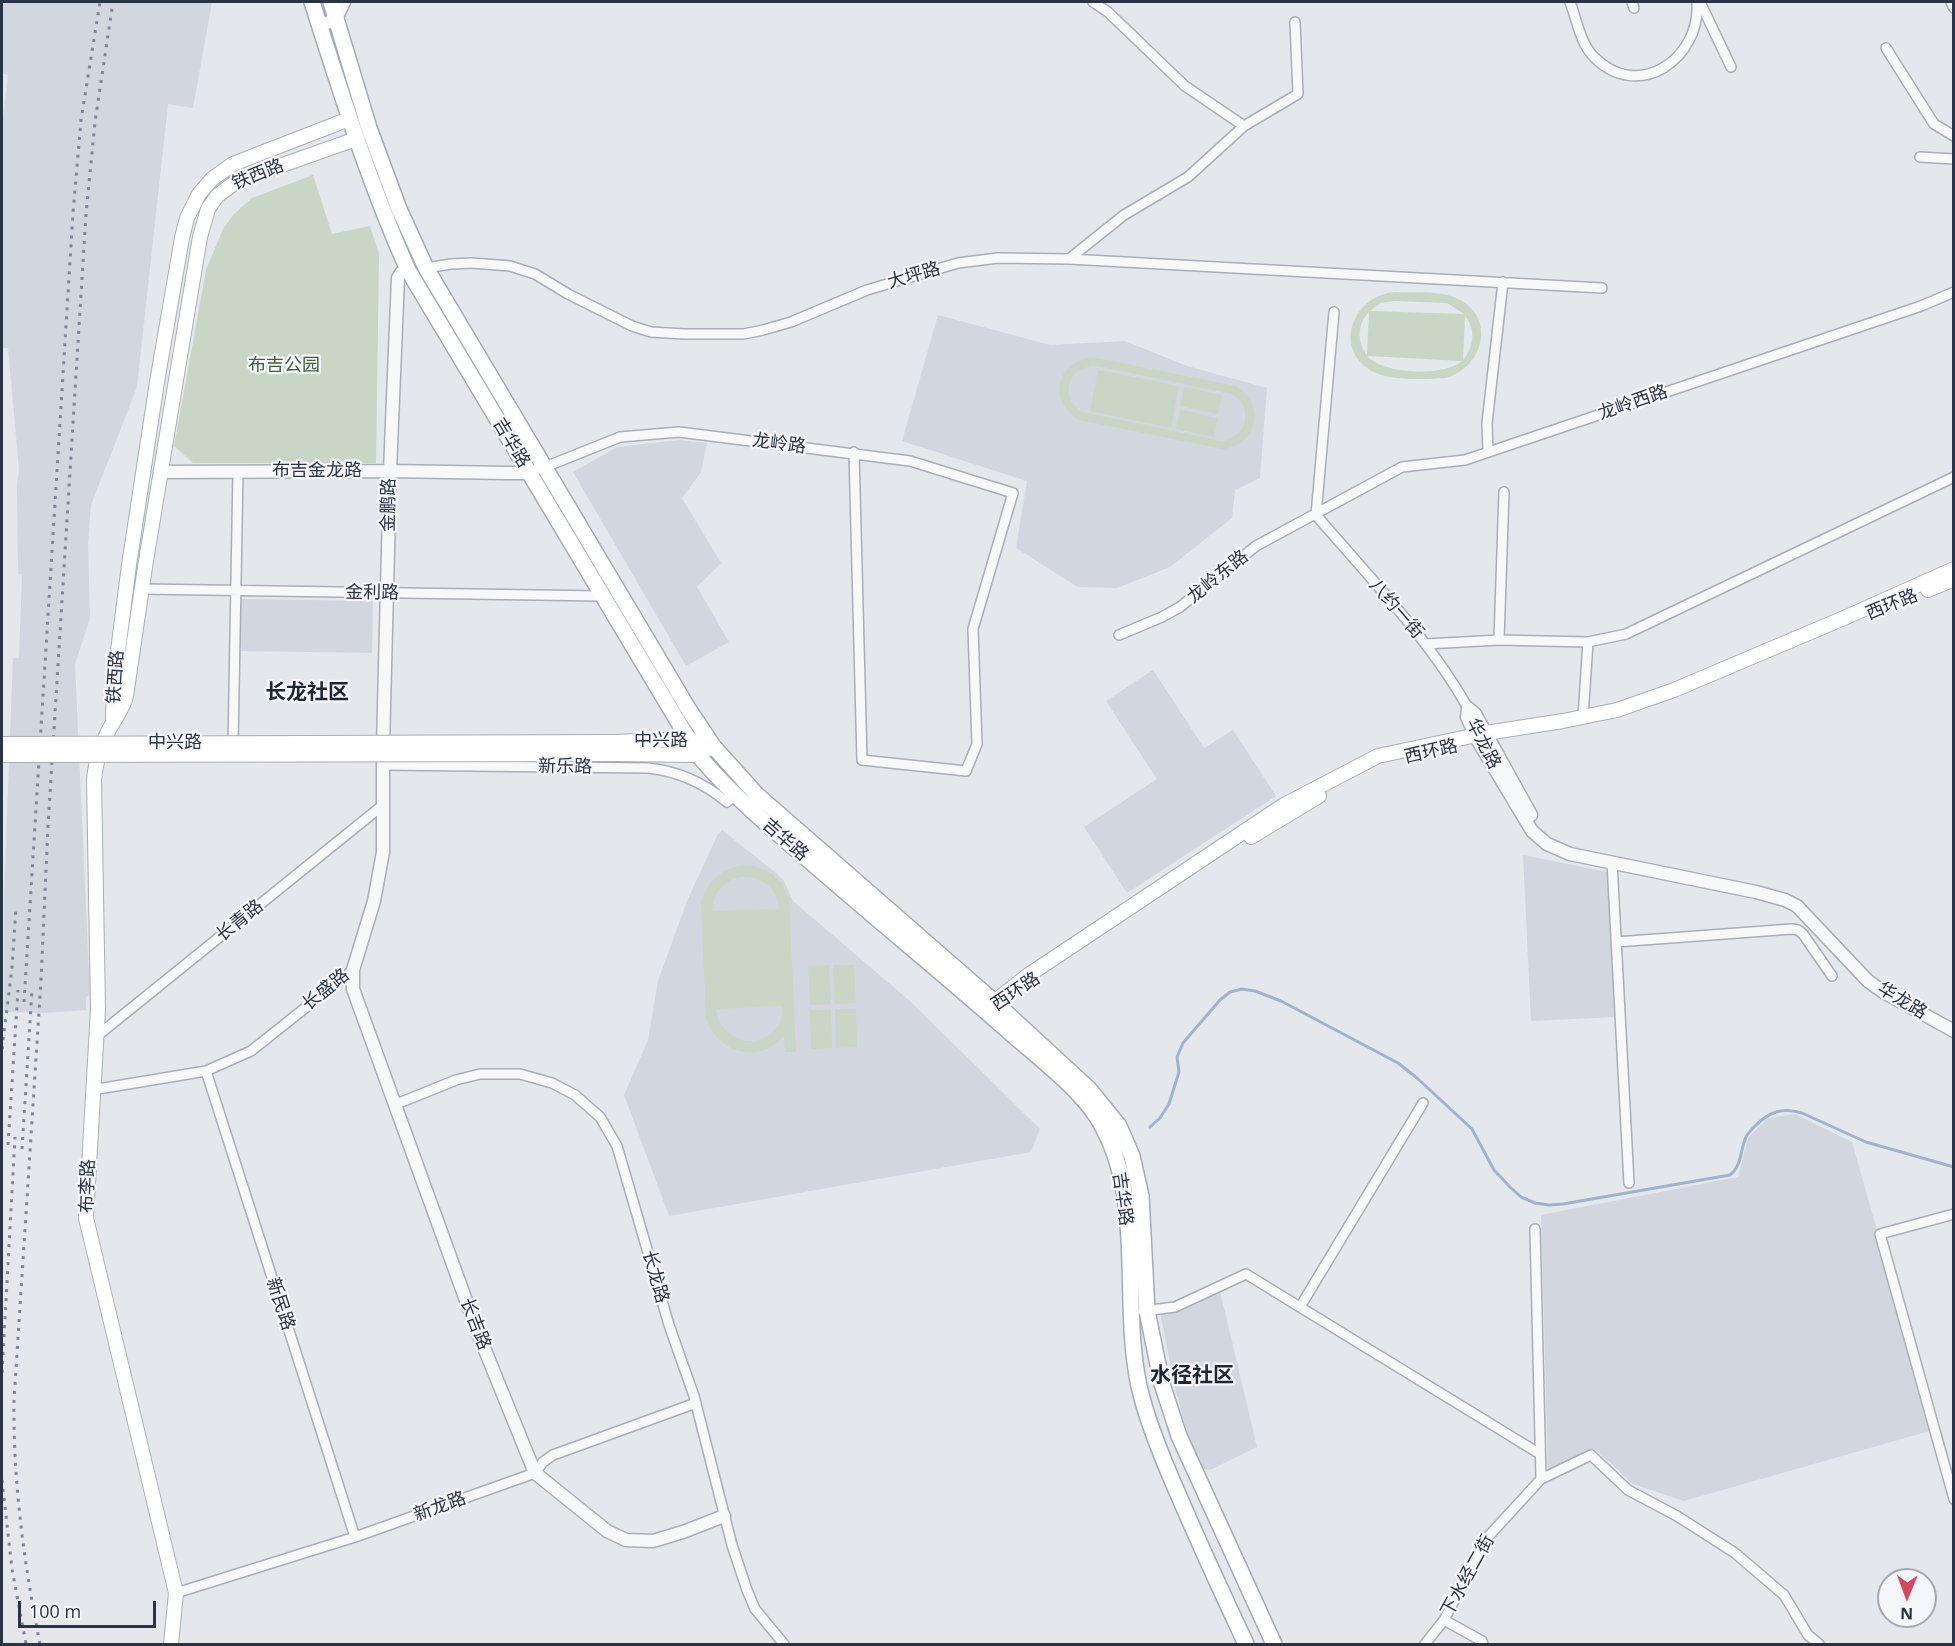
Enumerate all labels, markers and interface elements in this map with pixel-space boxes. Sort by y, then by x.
street label: 铁西路 [229,155,287,195]
street label: 大坪路 [885,258,943,294]
park label: 布吉公园 [248,355,320,377]
street label: 龙岭西路 [1595,381,1671,425]
street label: 吉华路 [488,414,534,472]
street label: 龙岭路 [751,430,807,458]
street label: 布吉金龙路 [272,460,362,482]
street label: 金鹏路 [378,478,400,532]
street label: 龙岭东路 [1183,546,1253,608]
street label: 八约一街 [1364,575,1428,643]
street label: 金利路 [345,582,399,604]
street label: 西环路 [1863,585,1921,625]
street label: 铁西路 [103,649,129,705]
district label: 长龙社区 [265,680,349,706]
street label: 华龙路 [1461,715,1505,773]
street label: 中兴路 [634,730,688,752]
street label: 中兴路 [148,732,202,754]
street label: 西环路 [1402,735,1460,769]
street label: 新乐路 [538,756,592,778]
street label: 吉华路 [758,814,812,866]
street label: 长青路 [212,896,268,946]
street label: 长盛路 [298,965,354,1015]
street label: 西环路 [988,968,1044,1016]
street label: 华龙路 [1873,978,1931,1024]
street label: 布李路 [76,1159,100,1213]
street label: 吉华路 [1108,1171,1136,1227]
street label: 长龙路 [637,1248,673,1306]
street label: 新民路 [261,1275,299,1333]
street label: 长吉路 [455,1295,495,1353]
district label: 水径社区 [1150,1363,1234,1389]
street label: 新龙路 [411,1488,469,1526]
street label: 下水经二街 [1437,1531,1499,1621]
north arrow [1877,1568,1937,1628]
scale bar [21,1589,159,1627]
text: 100 m [29,1599,81,1623]
text: N [1900,1603,1913,1625]

